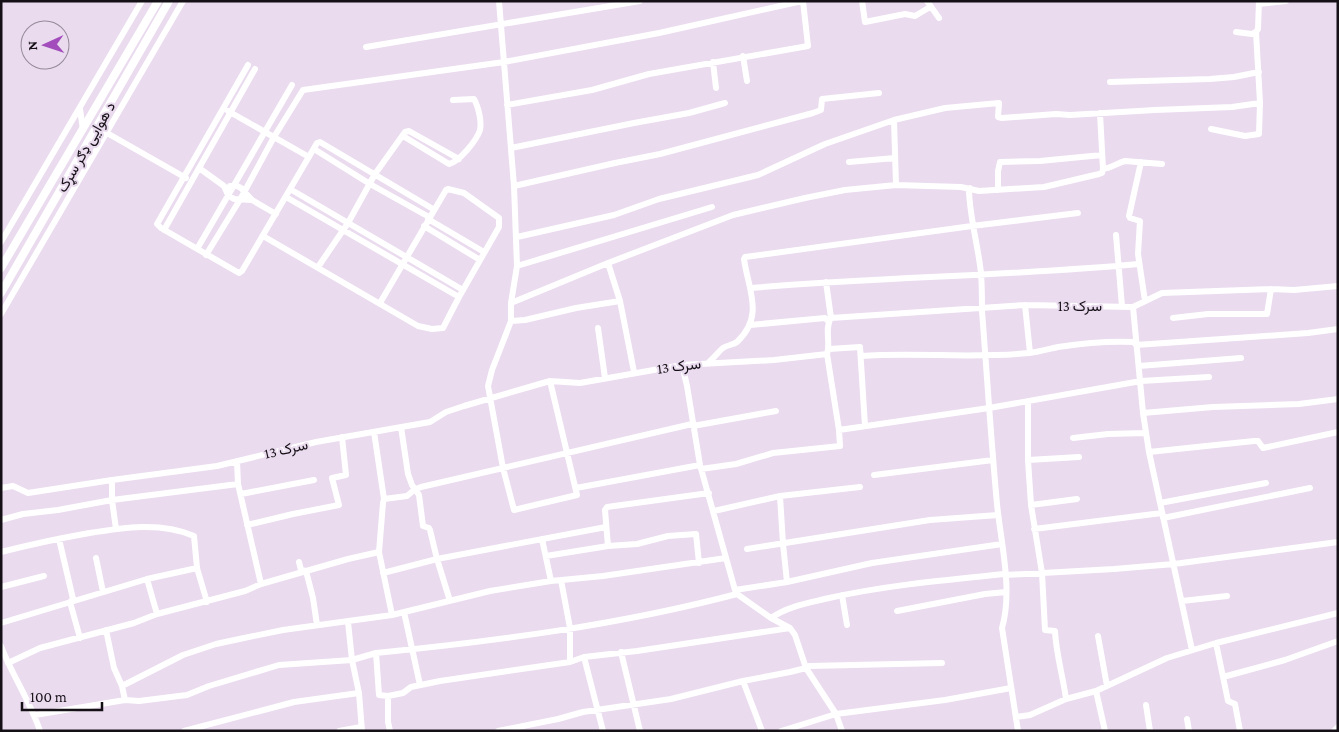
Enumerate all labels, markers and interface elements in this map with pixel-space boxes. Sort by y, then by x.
north arrow [20,20,70,70]
text: N [24,40,40,51]
street label: د هوایی ډګر سړک [54,99,120,196]
street label: سرک 13 [1058,298,1102,315]
street label: سرک 13 [656,355,702,378]
street label: سرک 13 [263,436,310,463]
scale bar [22,680,102,712]
text: 100 m [30,689,67,705]

